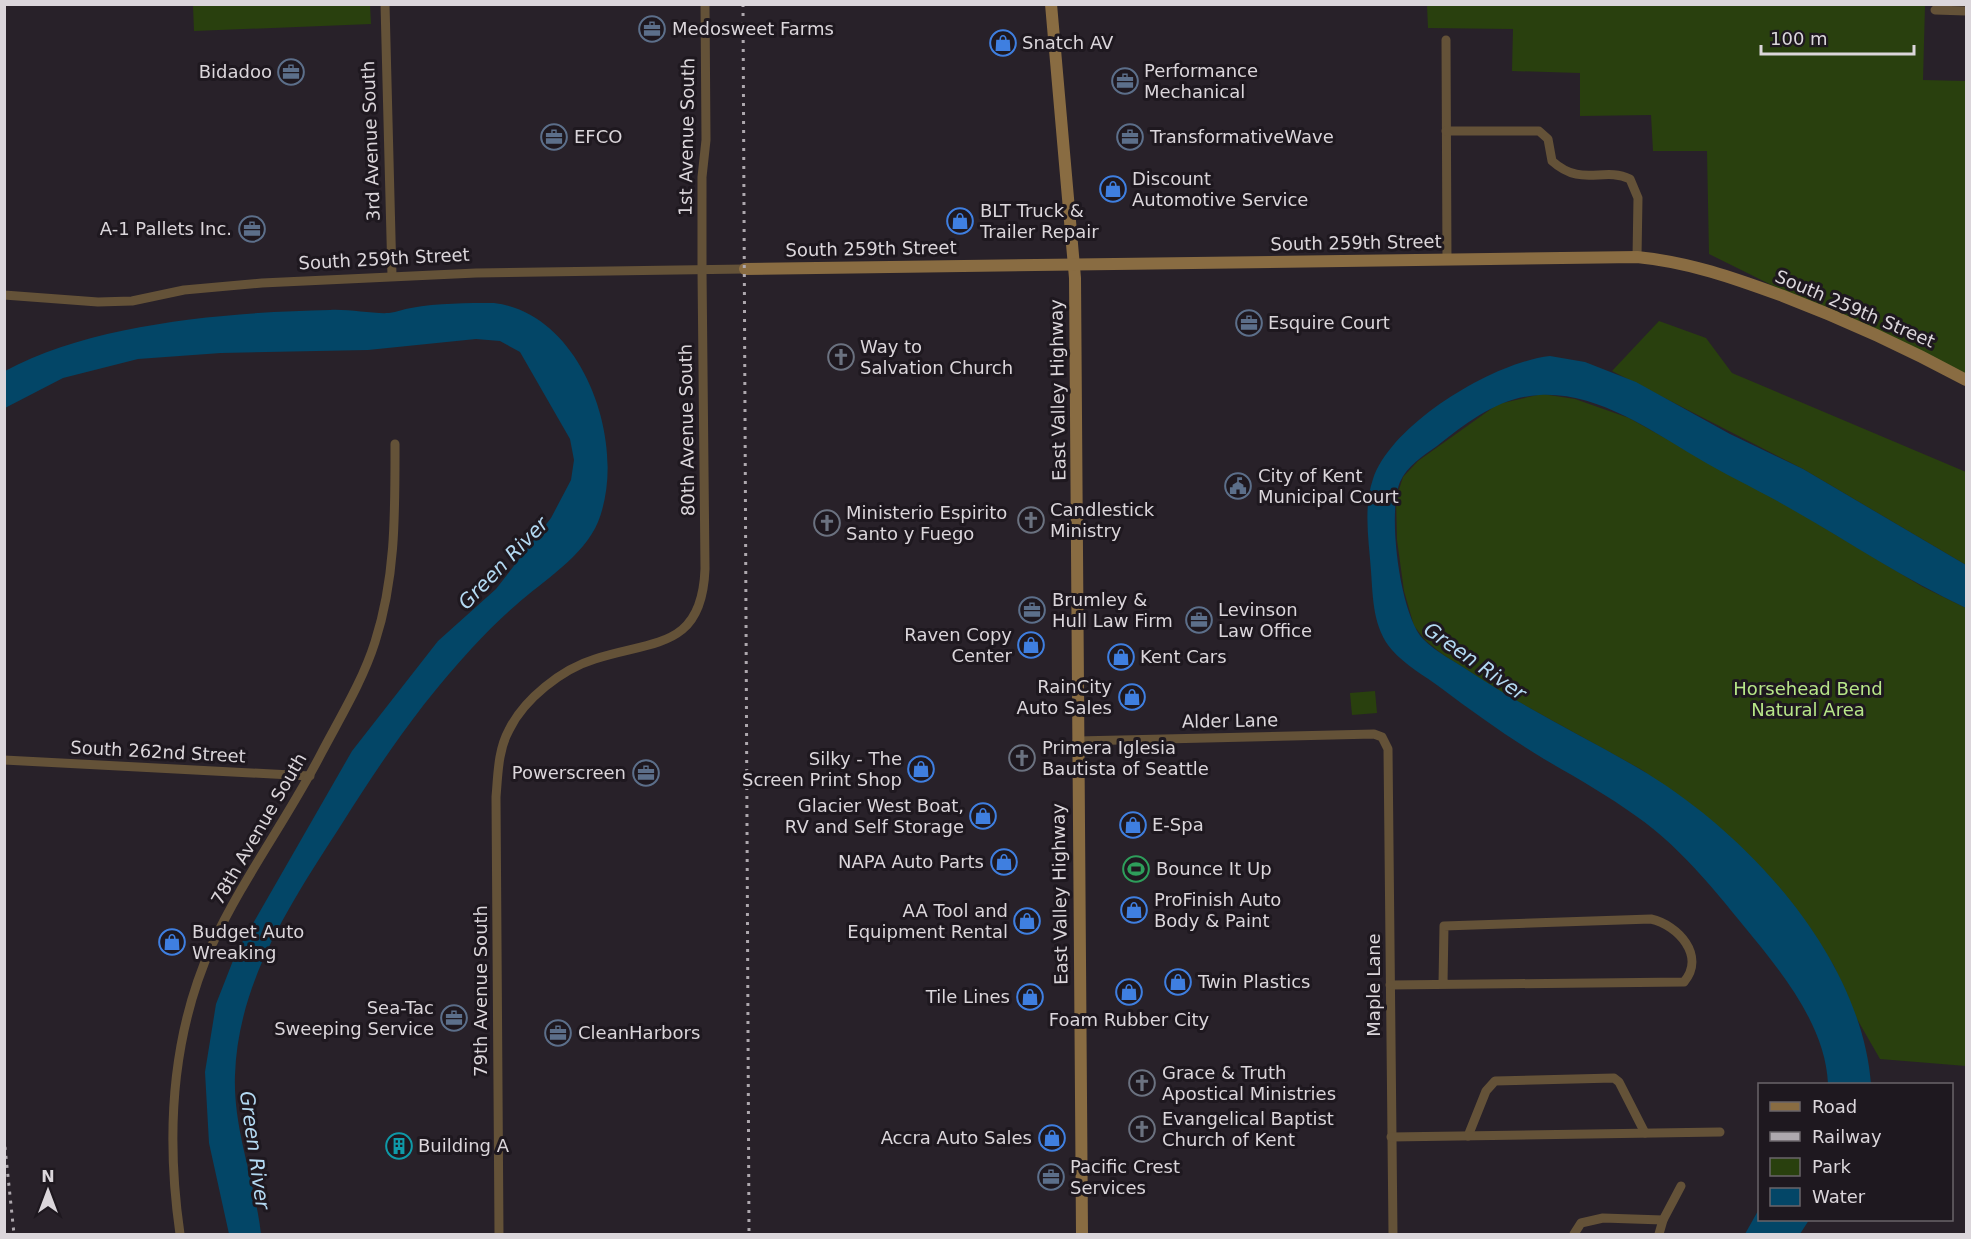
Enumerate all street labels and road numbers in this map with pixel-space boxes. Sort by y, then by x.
street label: 1st Avenue South [675,58,698,216]
street label: 3rd Avenue South [357,60,384,222]
street label: South 259th Street [1270,231,1442,254]
street label: South 259th Street [785,237,957,260]
street label: South 259th Street [298,244,470,273]
street label: South 259th Street [1772,265,1938,352]
street label: East Valley Highway [1045,299,1070,481]
street label: 80th Avenue South [675,344,698,516]
street label: Alder Lane [1182,709,1278,732]
street label: South 262nd Street [70,736,246,767]
street label: 78th Avenue South [206,749,311,908]
street label: East Valley Highway [1047,803,1072,985]
street label: 79th Avenue South [470,905,491,1077]
street label: Maple Lane [1363,933,1384,1037]

